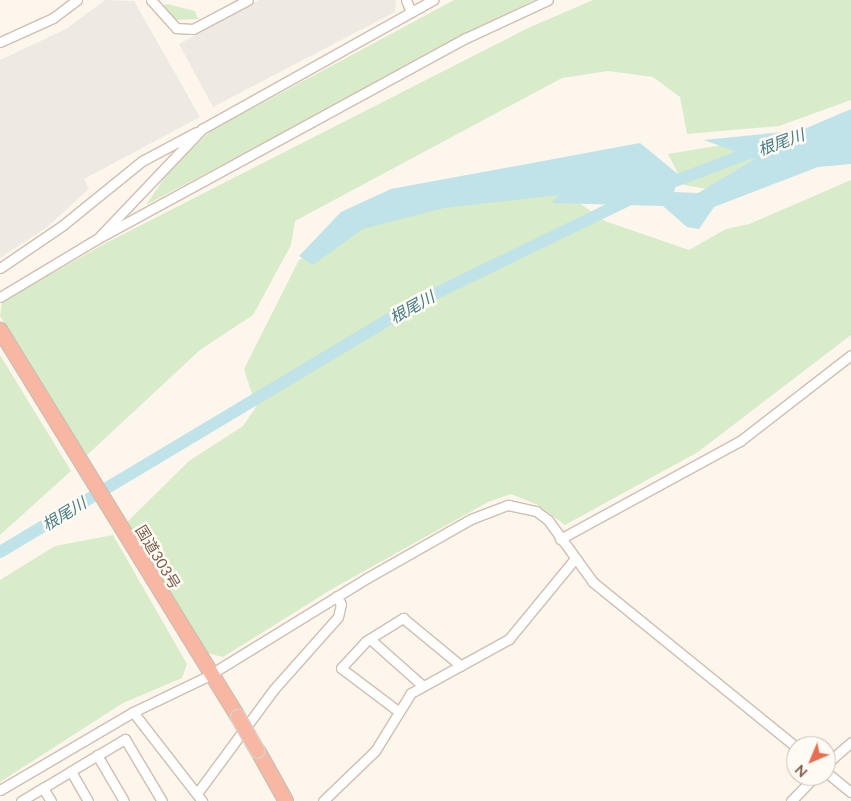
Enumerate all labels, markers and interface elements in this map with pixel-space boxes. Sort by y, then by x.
water label: 根尾川 [755,125,807,159]
water label: 根尾川 [386,287,438,327]
water label: 根尾川 [38,493,90,535]
street label: 国道303号 [132,522,184,592]
north arrow [786,736,836,786]
text: N [791,761,811,781]

